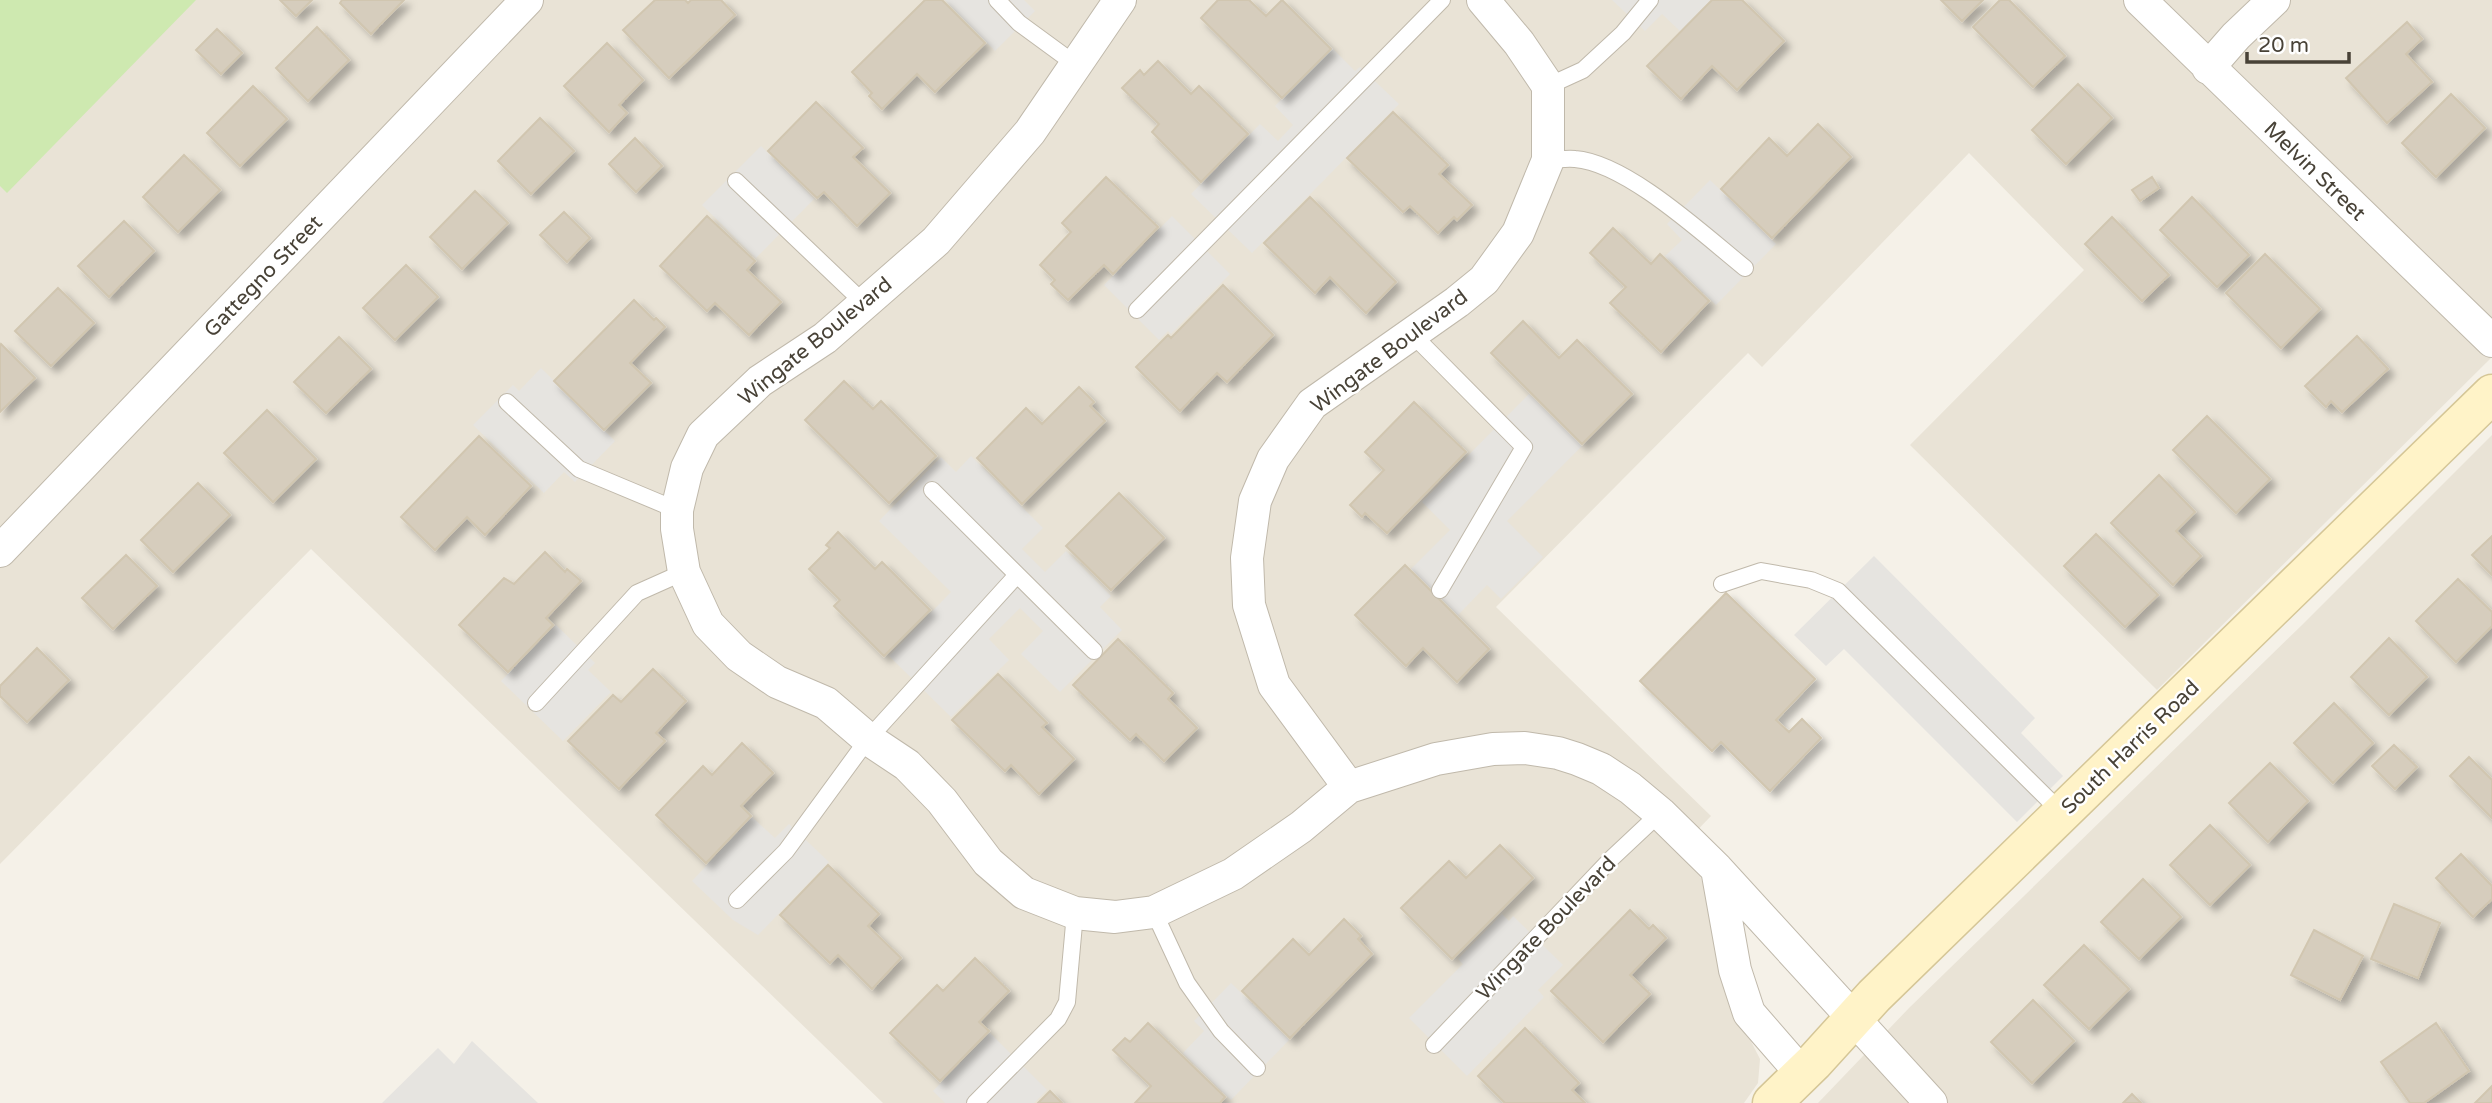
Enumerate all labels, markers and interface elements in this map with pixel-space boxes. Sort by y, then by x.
scale bar [2247,21,2348,65]
text: 20 m [2258,33,2309,58]
street label: Melvin Street [2259,117,2371,226]
street label: Gattegno Street [199,210,328,342]
street label: Wingate Boulevard [734,272,897,411]
street label: Wingate Boulevard [1306,284,1473,419]
street label: South Harris Road [2056,675,2205,820]
street label: Wingate Boulevard [1471,851,1621,1005]

